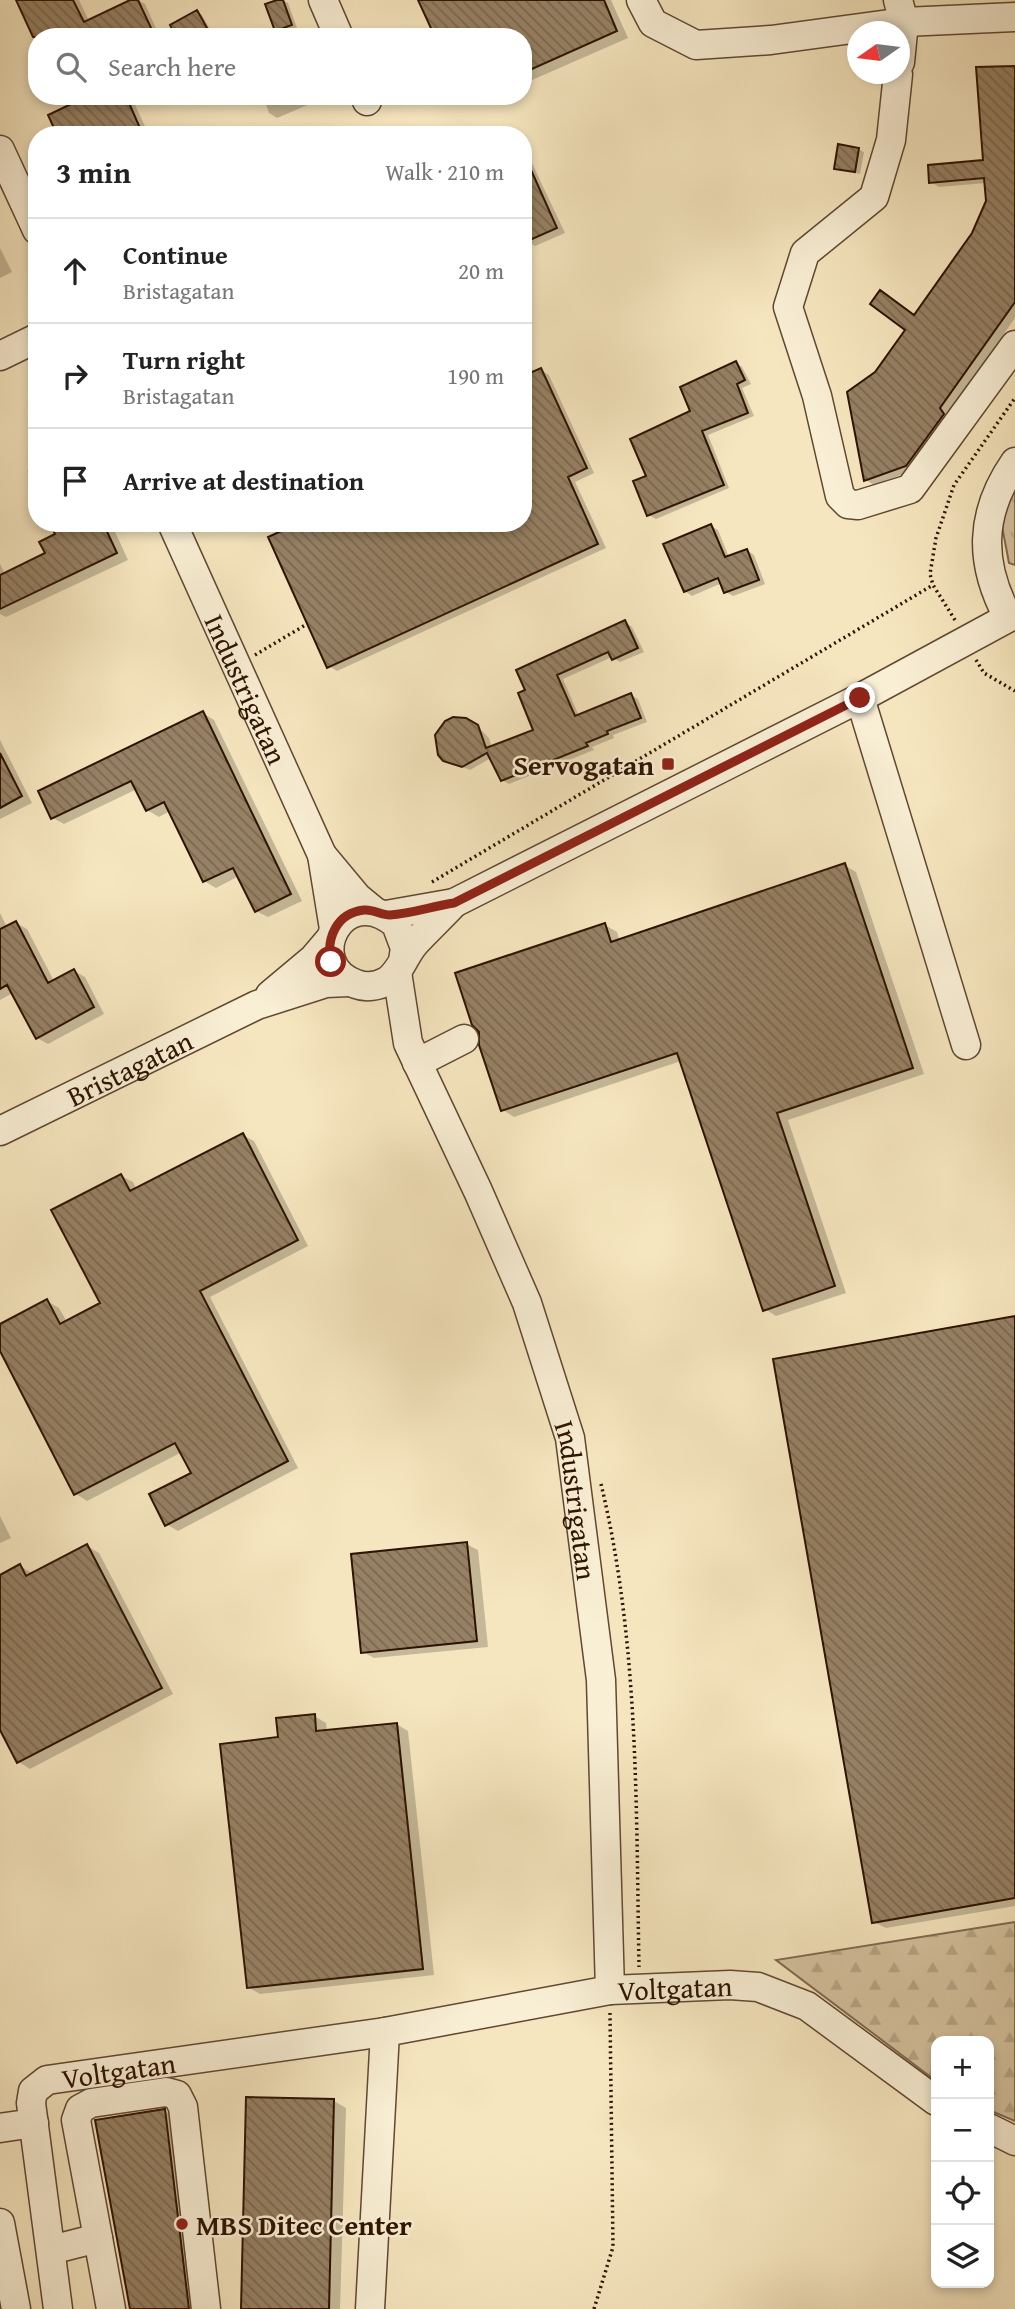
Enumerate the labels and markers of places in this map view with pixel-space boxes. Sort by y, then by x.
place label: Servogatan [513,744,654,785]
marker: Servogatan [660,756,676,772]
place label: MBS Ditec Center [196,2204,412,2245]
marker: MBS Ditec Center [174,2216,190,2232]

